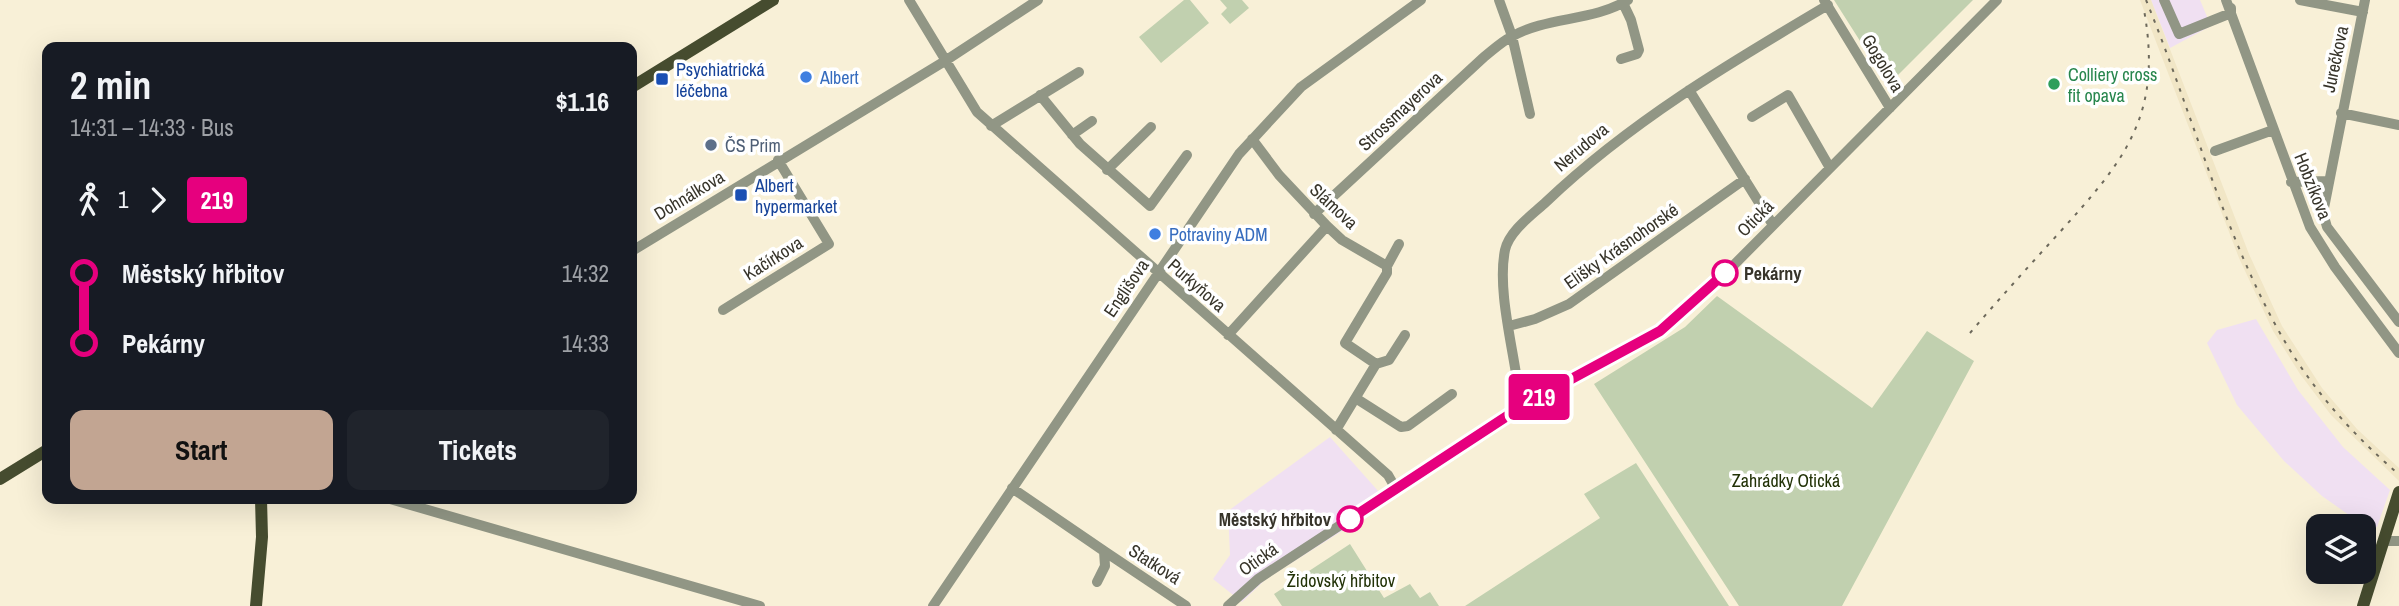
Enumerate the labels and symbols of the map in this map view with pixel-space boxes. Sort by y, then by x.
street label: Jurečkova [2316,24,2354,94]
street label: Gogolova [1856,29,1910,97]
place label: Psychiatrická léčebna [676,57,765,103]
place label: Colliery cross fit opava [2068,62,2157,108]
place label: Albert [819,65,859,90]
street label: Strossmayerova [1352,65,1448,157]
marker: Albert [798,69,814,85]
marker: Psychiatrická léčebna [654,71,670,87]
marker: Colliery cross fit opava [2046,76,2062,92]
street label: Nerudova [1548,117,1614,177]
place label: ČS Prim [725,133,781,158]
marker: ČS Prim [703,137,719,153]
street label: Hobzíkova [2288,149,2338,223]
street label: Dohnálkova [649,164,729,226]
place label: Albert hypermarket [754,173,837,219]
street label: Slámova [1304,177,1364,235]
marker: Albert hypermarket [733,187,749,203]
street label: Otická [1731,194,1779,242]
street label: Elišky Krásnohorské [1559,197,1683,295]
place label: Potraviny ADM [1169,222,1267,247]
marker: Potraviny ADM [1147,226,1163,242]
street label: Kačírkova [739,230,807,286]
street label: Purkyňova [1162,253,1232,317]
street label: Englišova [1098,254,1154,322]
marker: Pekárny [1712,260,1738,286]
place label: Pekárny [1744,261,1802,286]
line badge: 219 [1499,374,1579,420]
park label: Zahrádky Otická [1732,468,1840,493]
marker: Městský hřbitov [1337,506,1363,532]
place label: Městský hřbitov [1219,507,1332,532]
street label: Otická [1233,537,1283,581]
street label: Statková [1124,538,1186,590]
park label: Židovský hřbitov [1287,568,1396,593]

